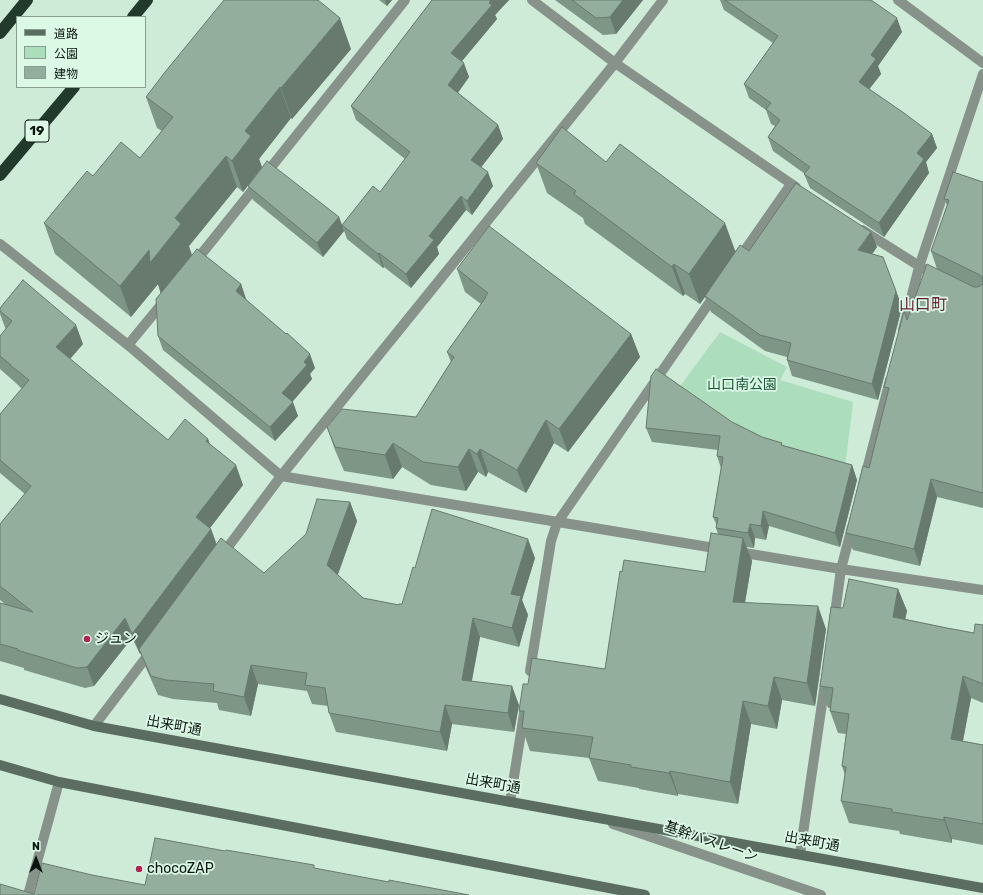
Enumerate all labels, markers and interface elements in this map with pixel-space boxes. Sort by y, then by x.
legend [16,16,146,88]
text: 道路 [54,27,78,41]
text: 公園 [54,47,78,61]
text: 建物 [54,67,78,81]
road number: 19 [25,120,49,142]
district label: 山口町 [899,295,947,315]
park label: 山口南公園 [707,377,777,393]
place label: ジュン [95,631,137,647]
marker: ジュン [82,634,92,644]
street label: 出来町通 [145,713,203,739]
street label: 出来町通 [464,771,522,797]
street label: 基幹バスレーン [662,818,760,866]
street label: 出来町通 [783,829,841,855]
north arrow [16,839,56,879]
text: N [32,840,40,853]
place label: chocoZAP [147,861,214,877]
marker: chocoZAP [134,864,144,874]

